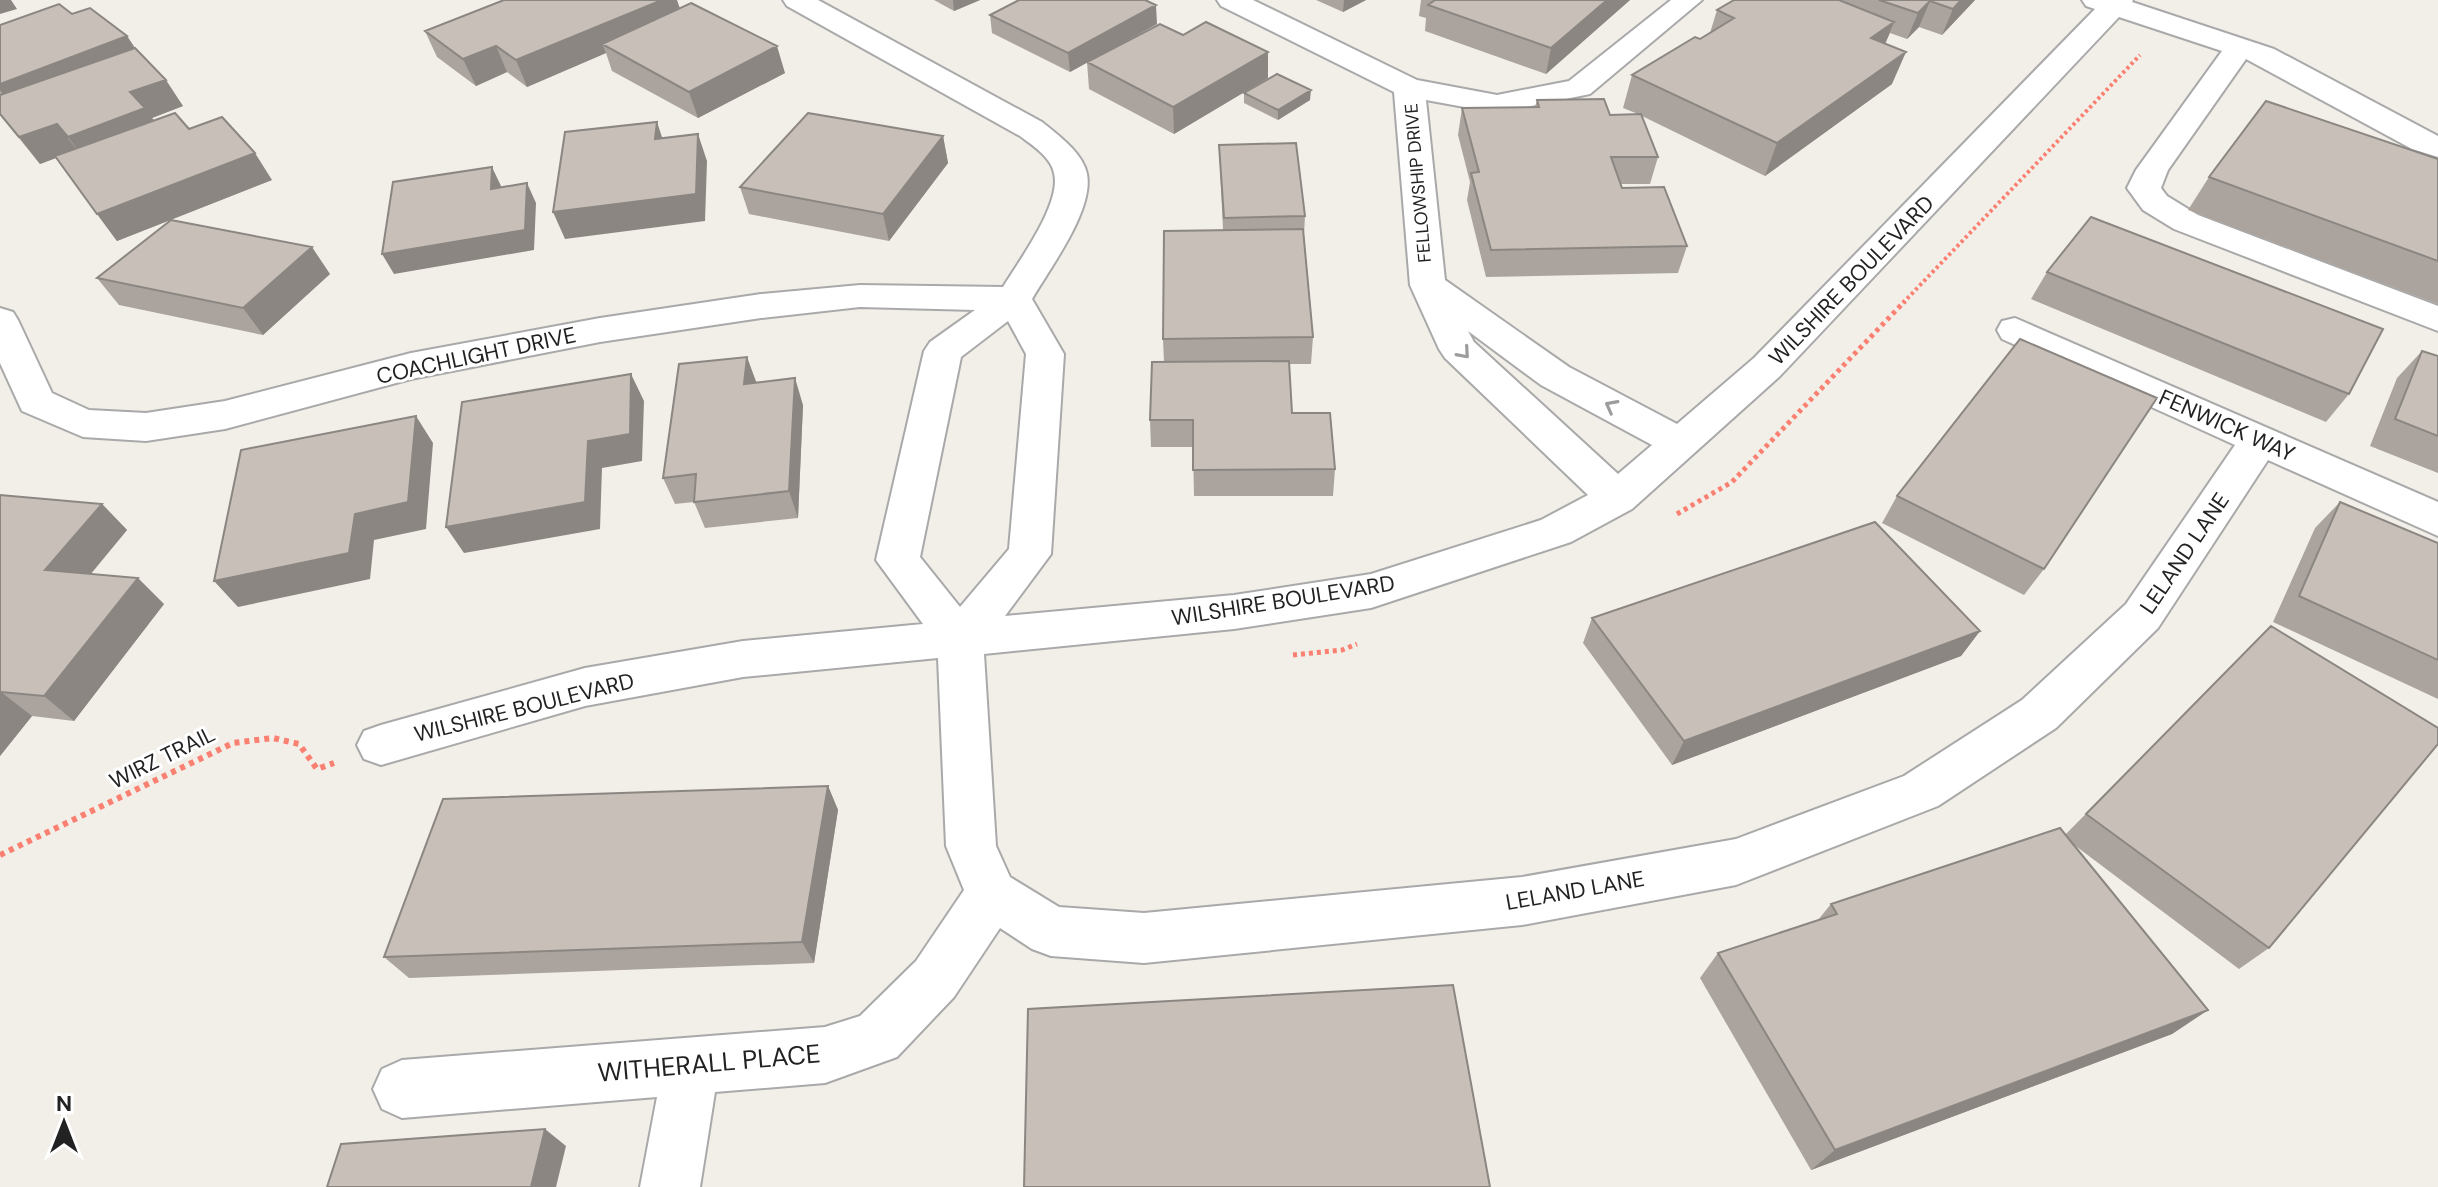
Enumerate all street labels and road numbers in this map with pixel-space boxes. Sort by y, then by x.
street label: FELLOWSHIP DRIVE [1399,102,1437,264]
street label: WILSHIRE BOULEVARD [1763,189,1940,372]
street label: COACHLIGHT DRIVE [374,320,579,391]
street label: FENWICK WAY [2154,383,2300,468]
street label: LELAND LANE [2133,487,2236,620]
street label: WILSHIRE BOULEVARD [1169,569,1397,632]
street label: WILSHIRE BOULEVARD [411,666,637,749]
street label: WIRZ TRAIL [105,719,220,795]
street label: LELAND LANE [1504,864,1647,917]
street label: WITHERALL PLACE [596,1036,822,1090]

